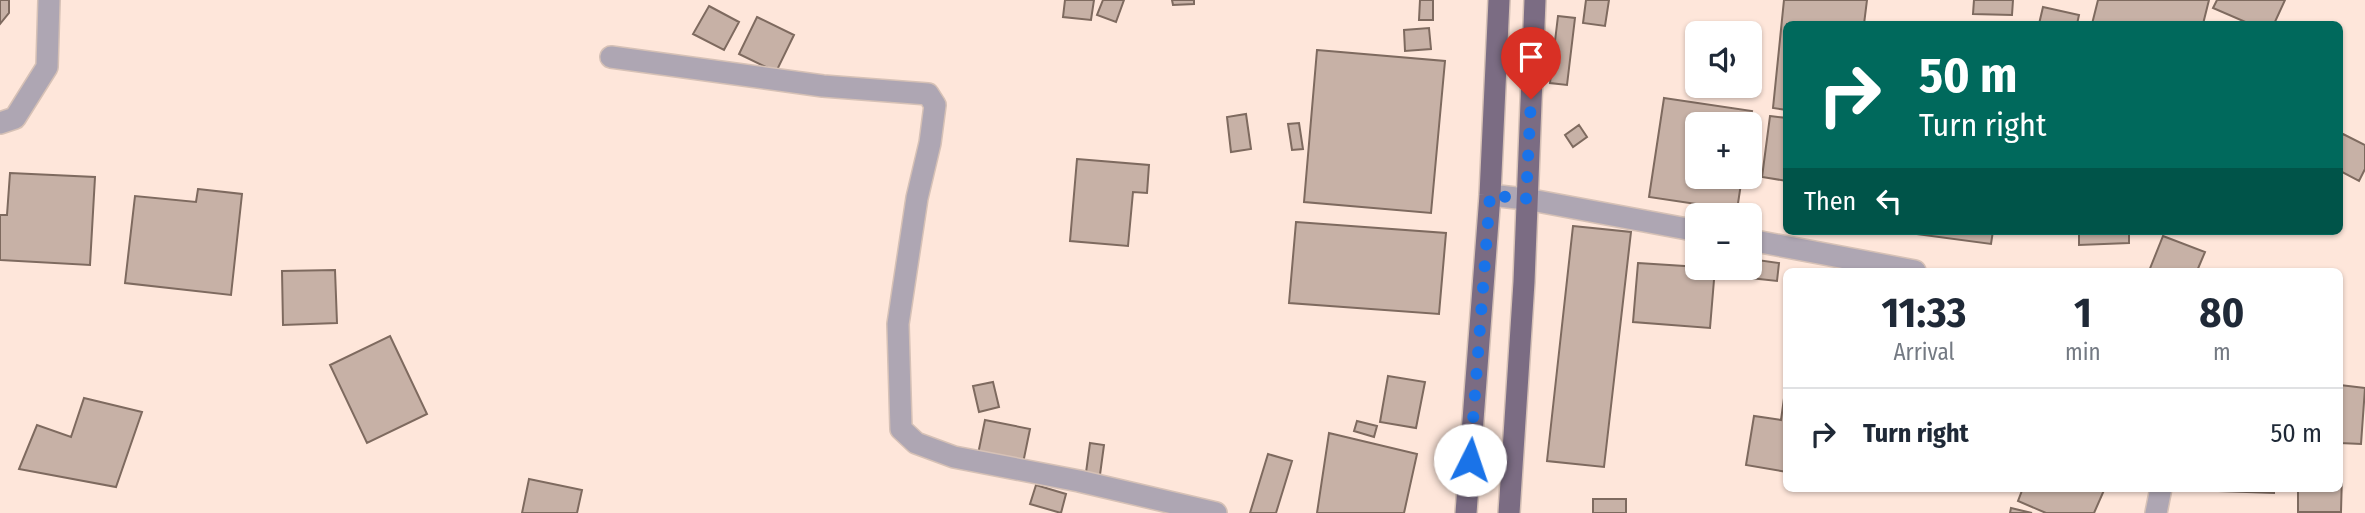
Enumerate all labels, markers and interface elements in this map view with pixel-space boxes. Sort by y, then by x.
map controls [1685,21,1762,280]
button: sound [1685,21,1762,98]
pin [1501,27,1561,99]
icon: arrive [1512,38,1550,76]
text: 50 m [1919,46,2017,105]
icon: right [1804,49,1895,140]
text: Turn right [1919,106,2046,144]
button: + [1685,112,1762,189]
icon: left [1870,182,1908,220]
text: Then [1804,186,1856,217]
button: − [1685,203,1762,280]
text: 11:33 [1882,288,1966,338]
text: 1 [2074,288,2092,338]
text: 80 [2199,288,2244,338]
text: Arrival [1894,338,1955,366]
text: min [2065,338,2101,366]
text: m [2213,338,2231,366]
icon: right [1804,415,1842,453]
text: Turn right [1863,418,1969,449]
text: 50 m [2270,418,2322,449]
position arrow [1433,423,1507,497]

